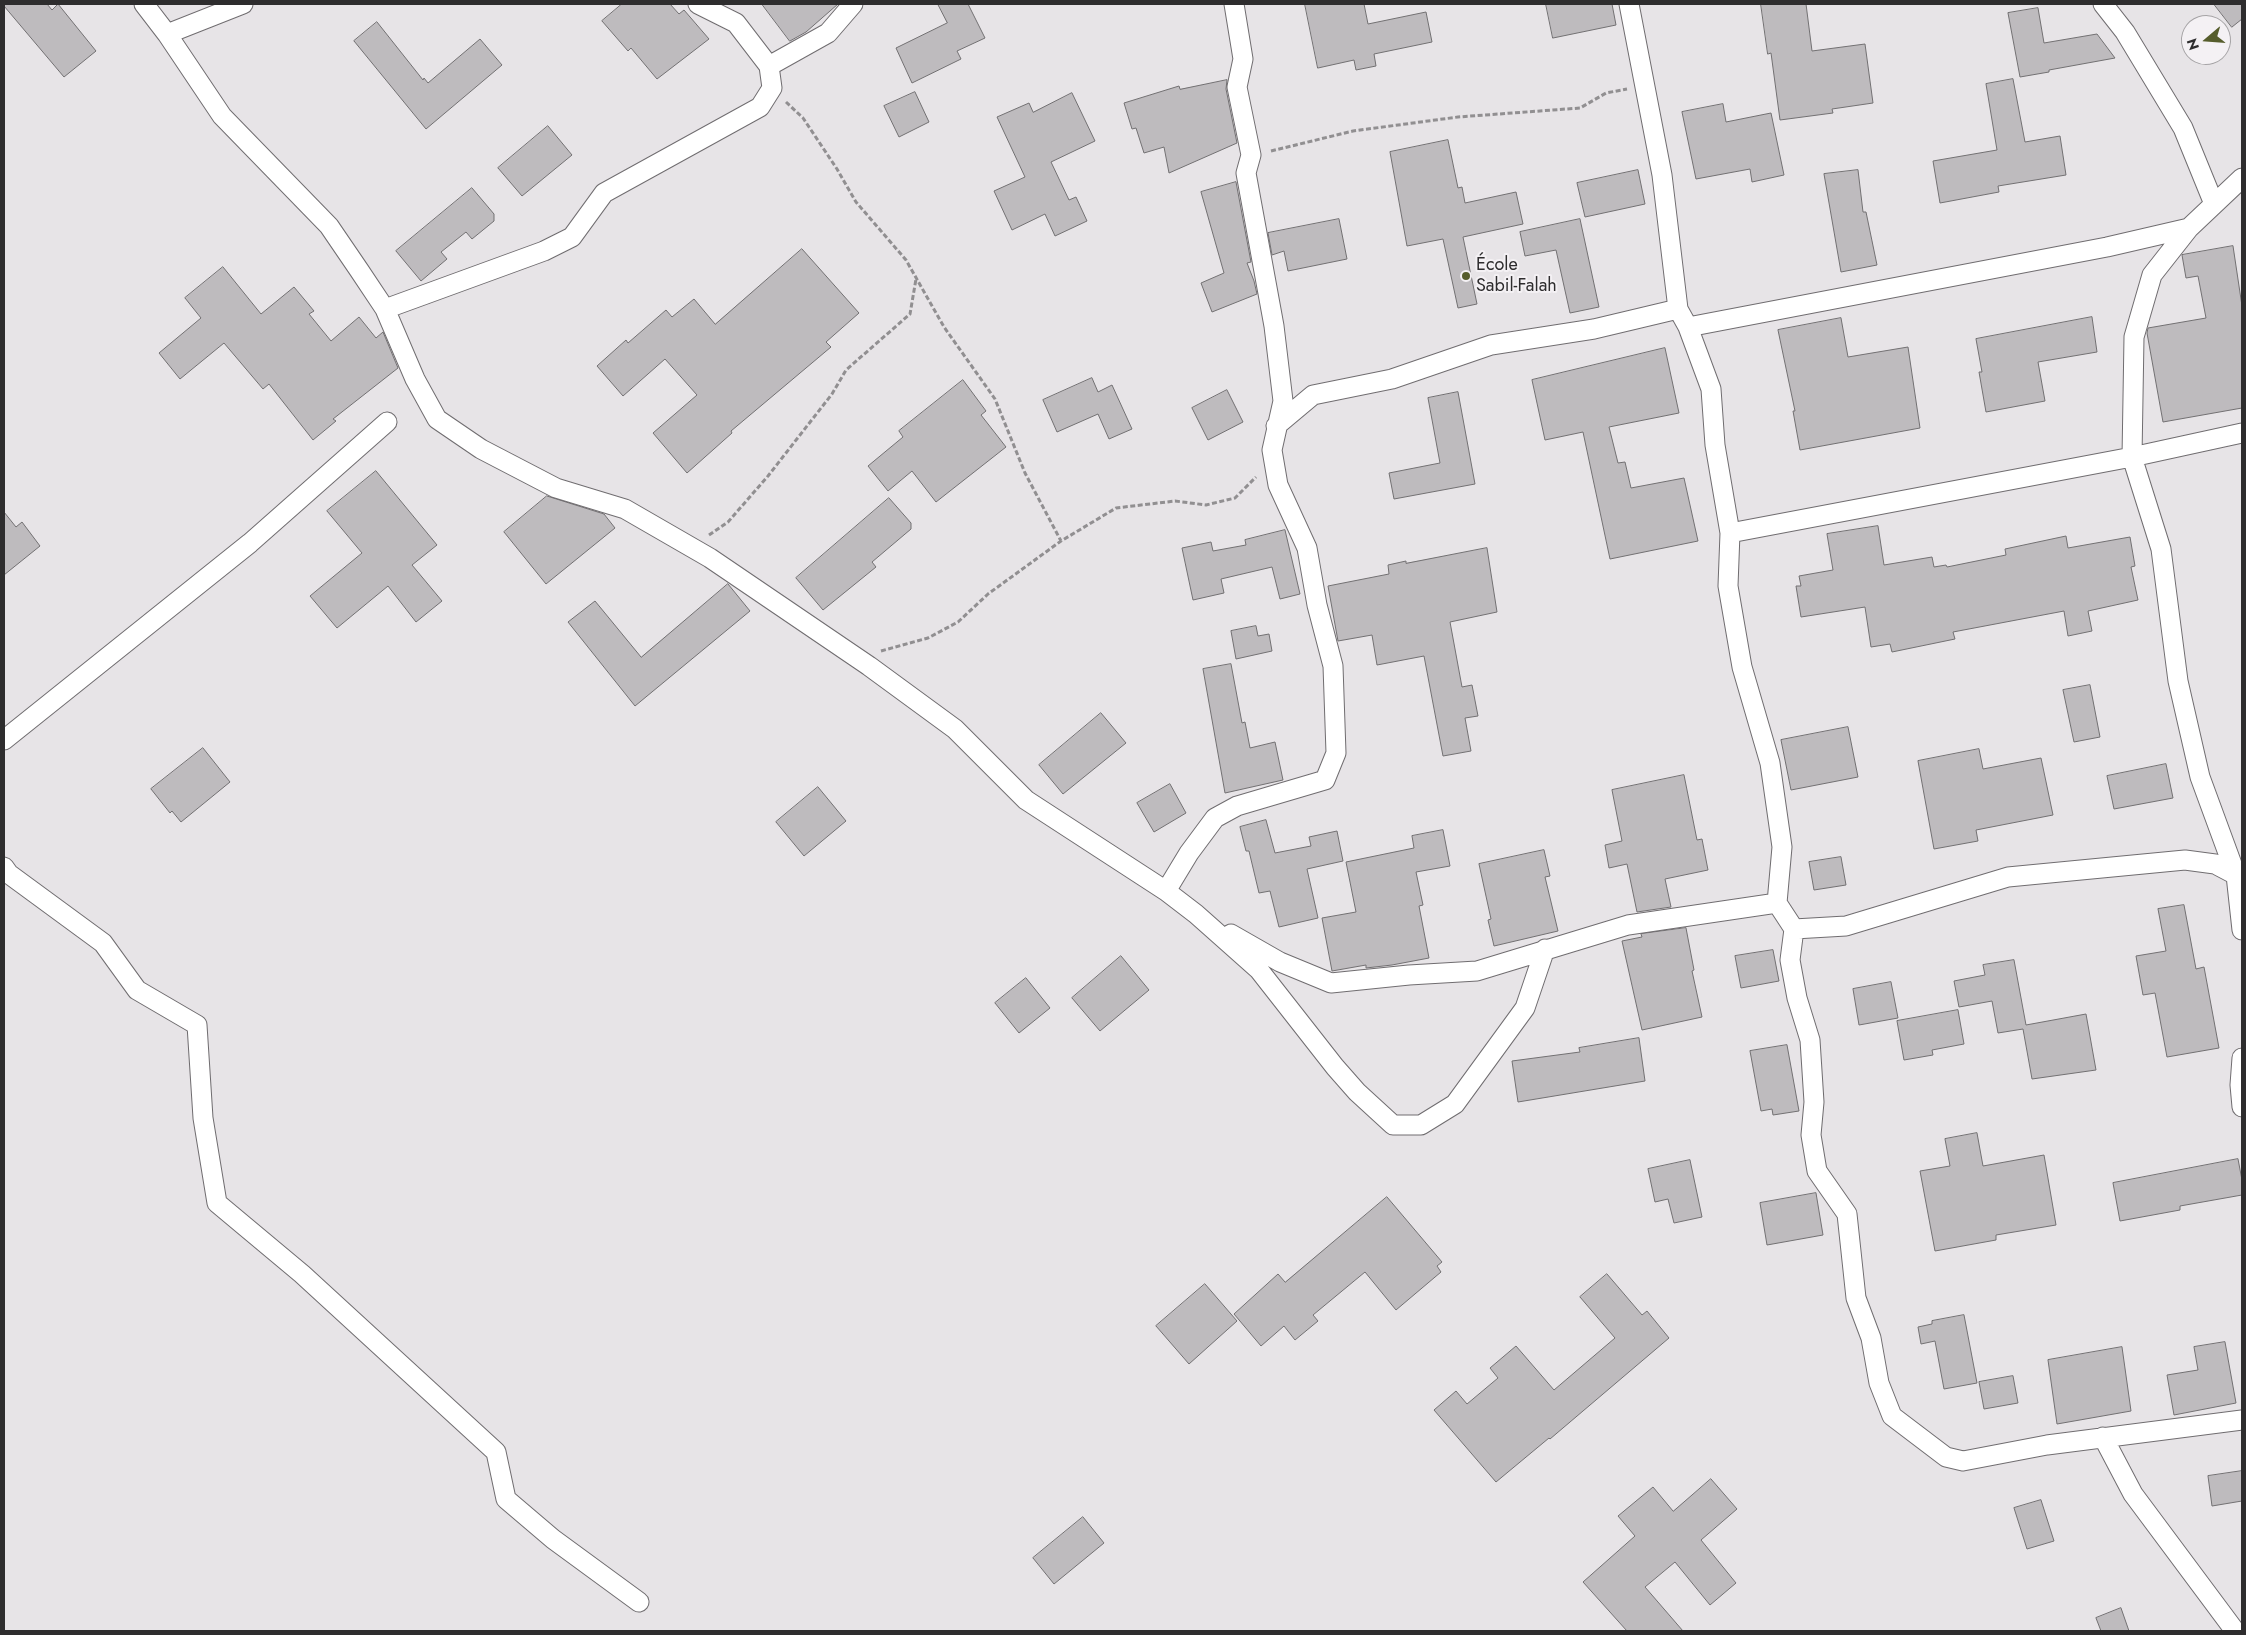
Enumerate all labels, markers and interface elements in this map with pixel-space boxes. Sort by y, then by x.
north arrow [2181,15,2231,65]
text: N [2181,36,2204,53]
place label: École Sabil-Falah [1476,255,1557,298]
marker: École Sabil-Falah [1460,270,1472,282]

